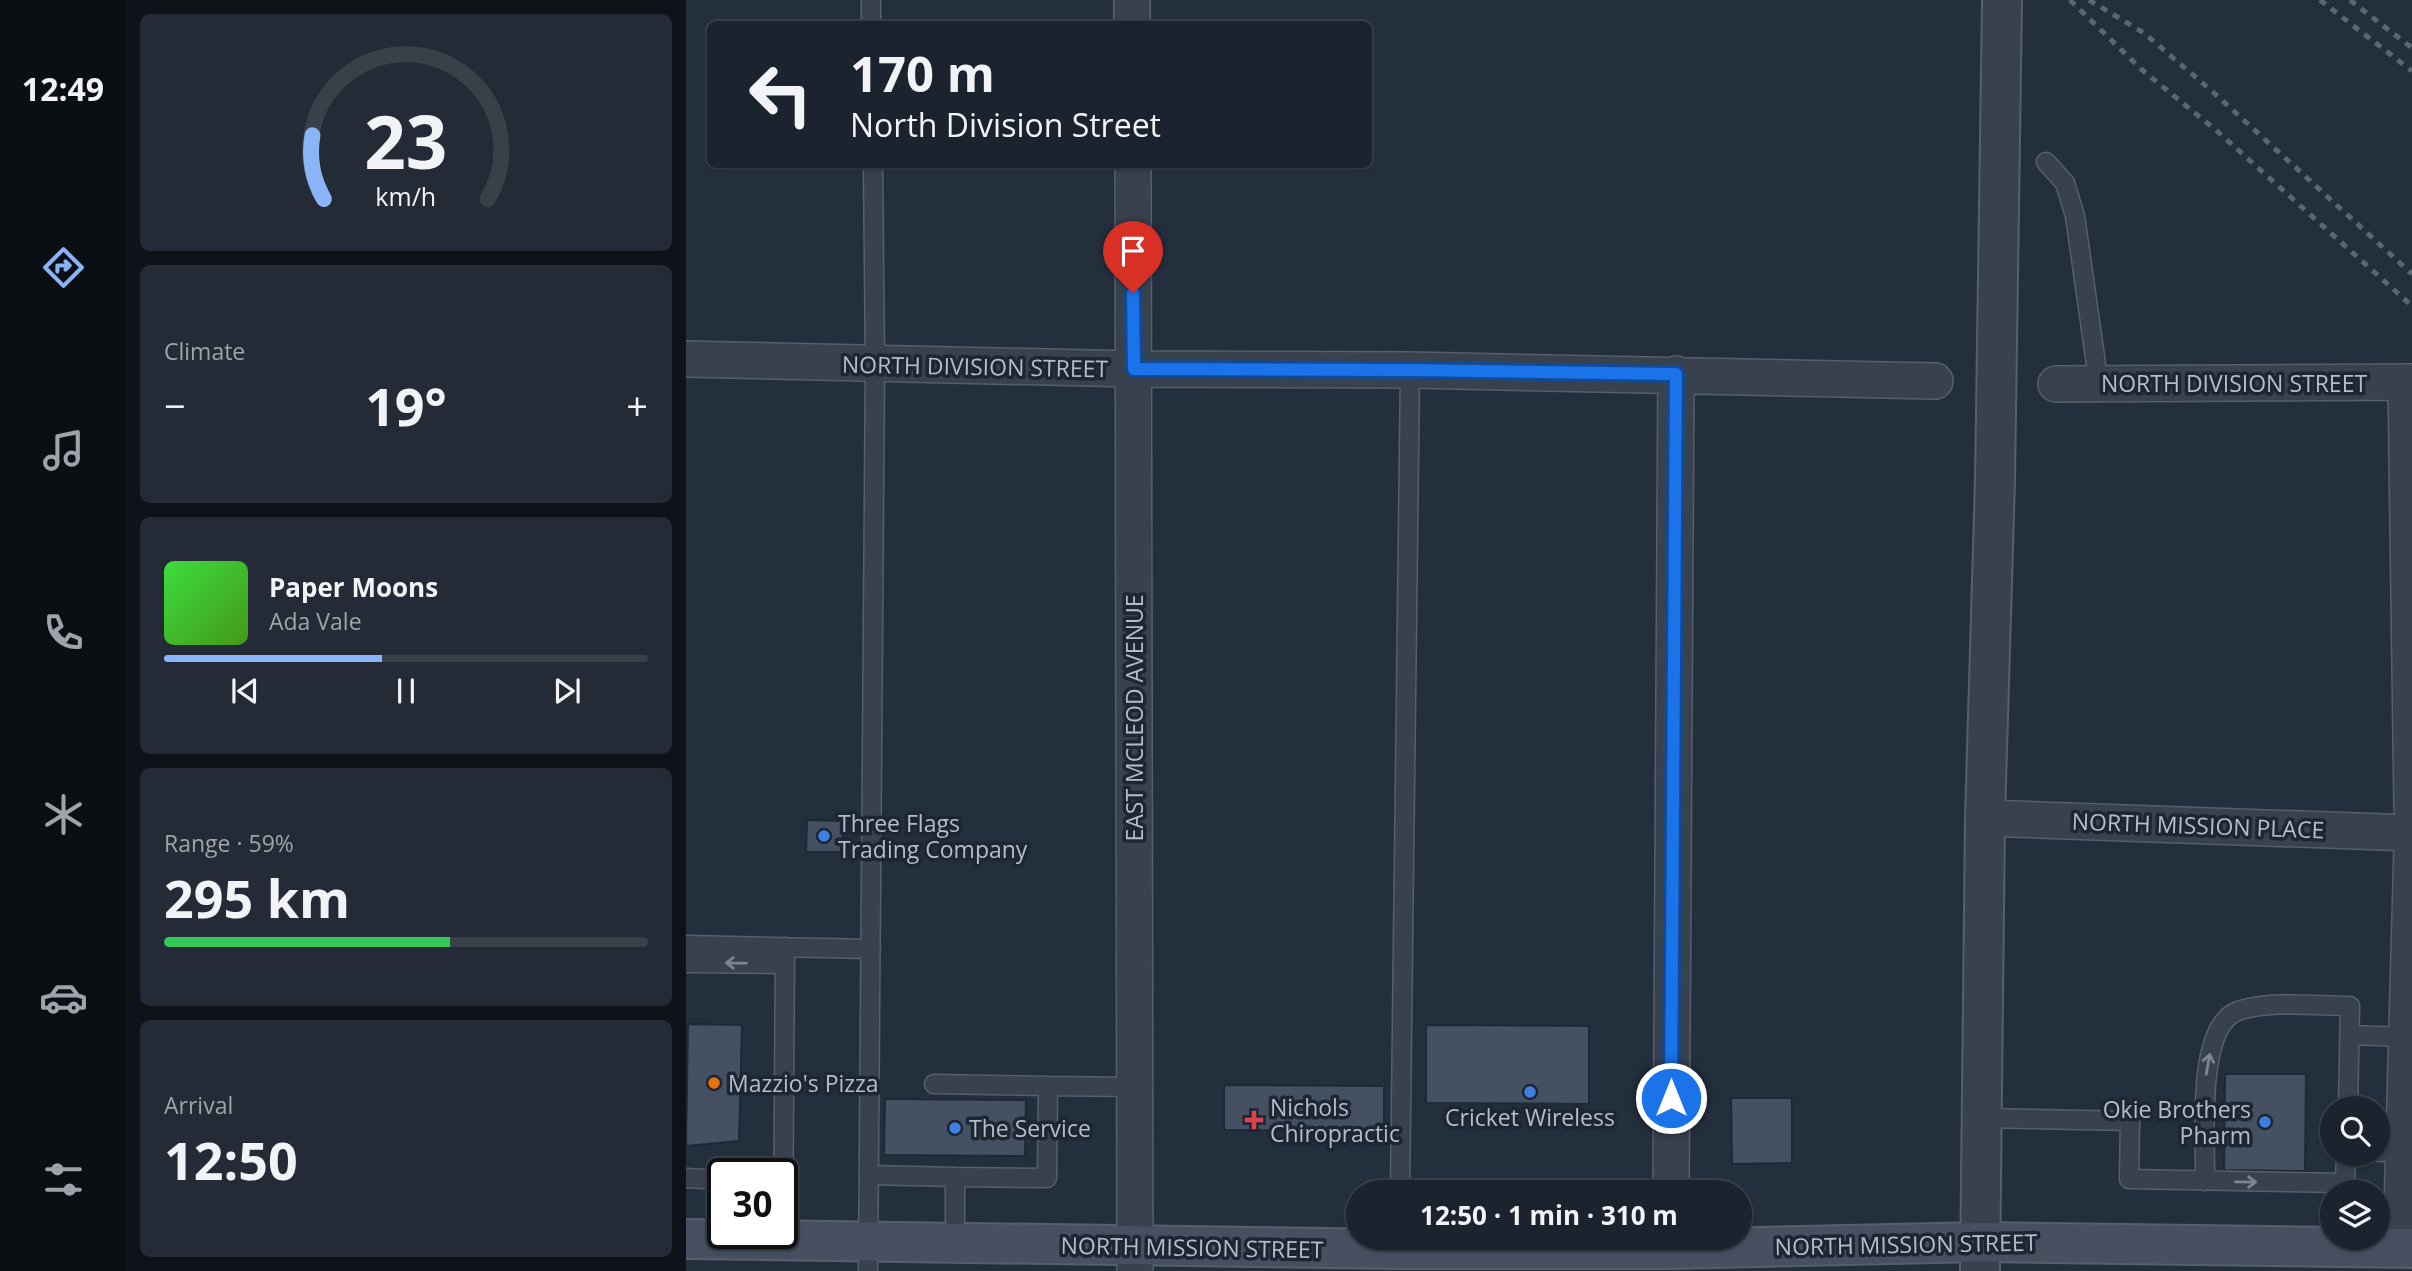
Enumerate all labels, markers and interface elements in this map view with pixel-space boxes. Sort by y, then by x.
text: 170 m [850,40,995,106]
icon: left [735,49,826,140]
text: 12:49 [22,67,104,110]
text: 23 [364,91,448,190]
text: North Division Street [850,103,1161,146]
text: km/h [376,179,436,213]
pin [1103,221,1163,293]
icon: arrive [1114,232,1152,270]
icon: directions [39,243,88,292]
text: Climate [164,335,245,367]
street label: NORTH DIVISION STREET [842,348,1109,384]
street label: NORTH DIVISION STREET [2101,367,2367,399]
text: 19° [365,370,447,441]
text: − [164,379,186,431]
text: + [626,379,648,431]
icon: music [39,426,88,475]
text: Paper Moons [269,569,438,605]
street label: EAST MCLEOD AVENUE [1118,595,1150,842]
text: Ada Vale [269,605,362,637]
icon: phone [39,608,88,657]
icon: previous [226,672,264,710]
icon: pause [387,672,425,710]
icon: next [548,672,586,710]
icon: climate [39,790,88,839]
street label: NORTH MISSION PLACE [2071,805,2325,845]
place label: Three Flags Trading Company [838,807,1028,865]
text: Range · 59% [164,827,294,859]
marker: Three Flags Trading Company [816,828,832,844]
text: 295 km [164,862,350,933]
one-way arrow [724,956,747,970]
icon: car [39,973,88,1022]
one-way arrow [2202,1053,2216,1076]
position arrow [1634,1061,1708,1135]
place label: Mazzio's Pizza [728,1067,879,1099]
marker: Mazzio's Pizza [706,1075,722,1091]
marker: Cricket Wireless [1522,1084,1538,1100]
text: Arrival [164,1089,233,1121]
place label: Nichols Chiropractic [1270,1091,1400,1149]
place label: Okie Brothers Pharm [2103,1093,2251,1151]
map controls [2320,1096,2390,1250]
button: search [2320,1096,2390,1166]
place label: Cricket Wireless [1445,1101,1615,1133]
marker: Nichols Chiropractic [1244,1110,1264,1130]
place label: The Service [969,1112,1091,1144]
marker: Okie Brothers Pharm [2257,1114,2273,1130]
marker: The Service [947,1120,963,1136]
text: 12:50 [164,1124,298,1195]
icon: filters [39,1155,88,1204]
speed limit sign: 30 [707,1158,798,1249]
one-way arrow [2234,1175,2257,1189]
button: layers [2320,1180,2390,1250]
text: 12:50 · 1 min · 310 m [1420,1197,1678,1233]
street label: NORTH MISSION STREET [1774,1226,2038,1262]
street label: NORTH MISSION STREET [1060,1229,1324,1265]

